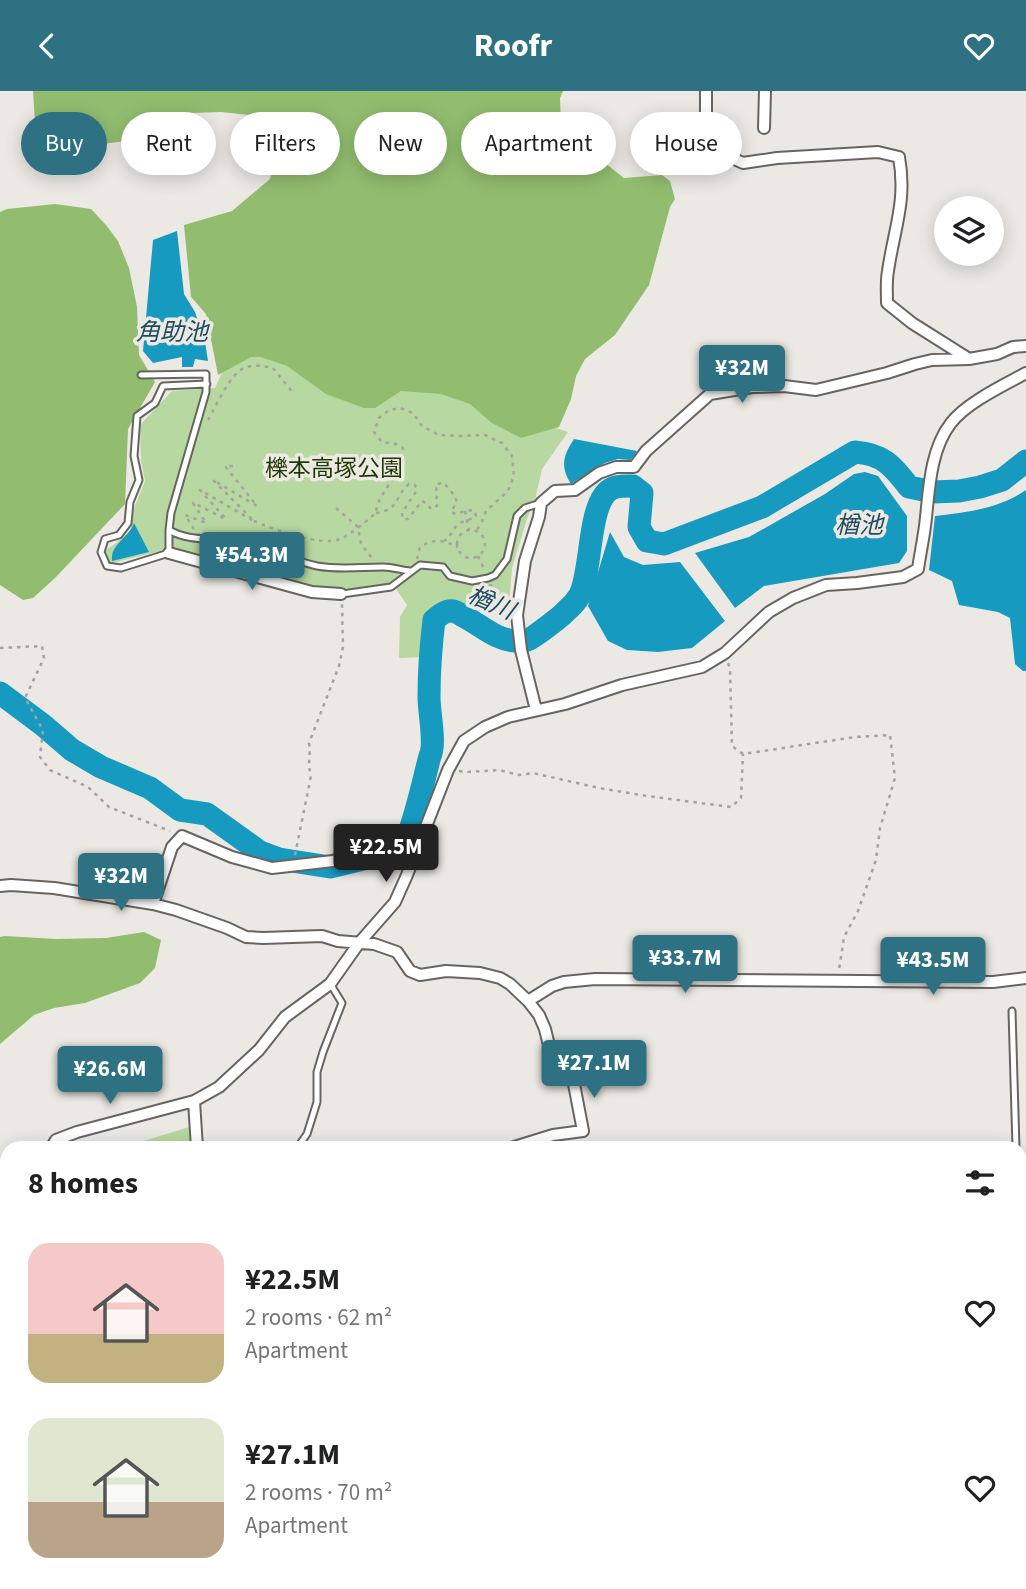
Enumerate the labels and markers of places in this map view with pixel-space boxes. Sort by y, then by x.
pin: ¥32M [701,345,783,405]
pin: ¥54.3M [195,533,309,592]
pin: ¥22.5M [329,825,443,884]
pin: ¥32M [80,853,162,913]
pin: ¥33.7M [628,935,742,995]
pin: ¥43.5M [876,937,990,997]
pin: ¥27.1M [537,1041,651,1100]
pin: ¥26.6M [53,1047,167,1106]

